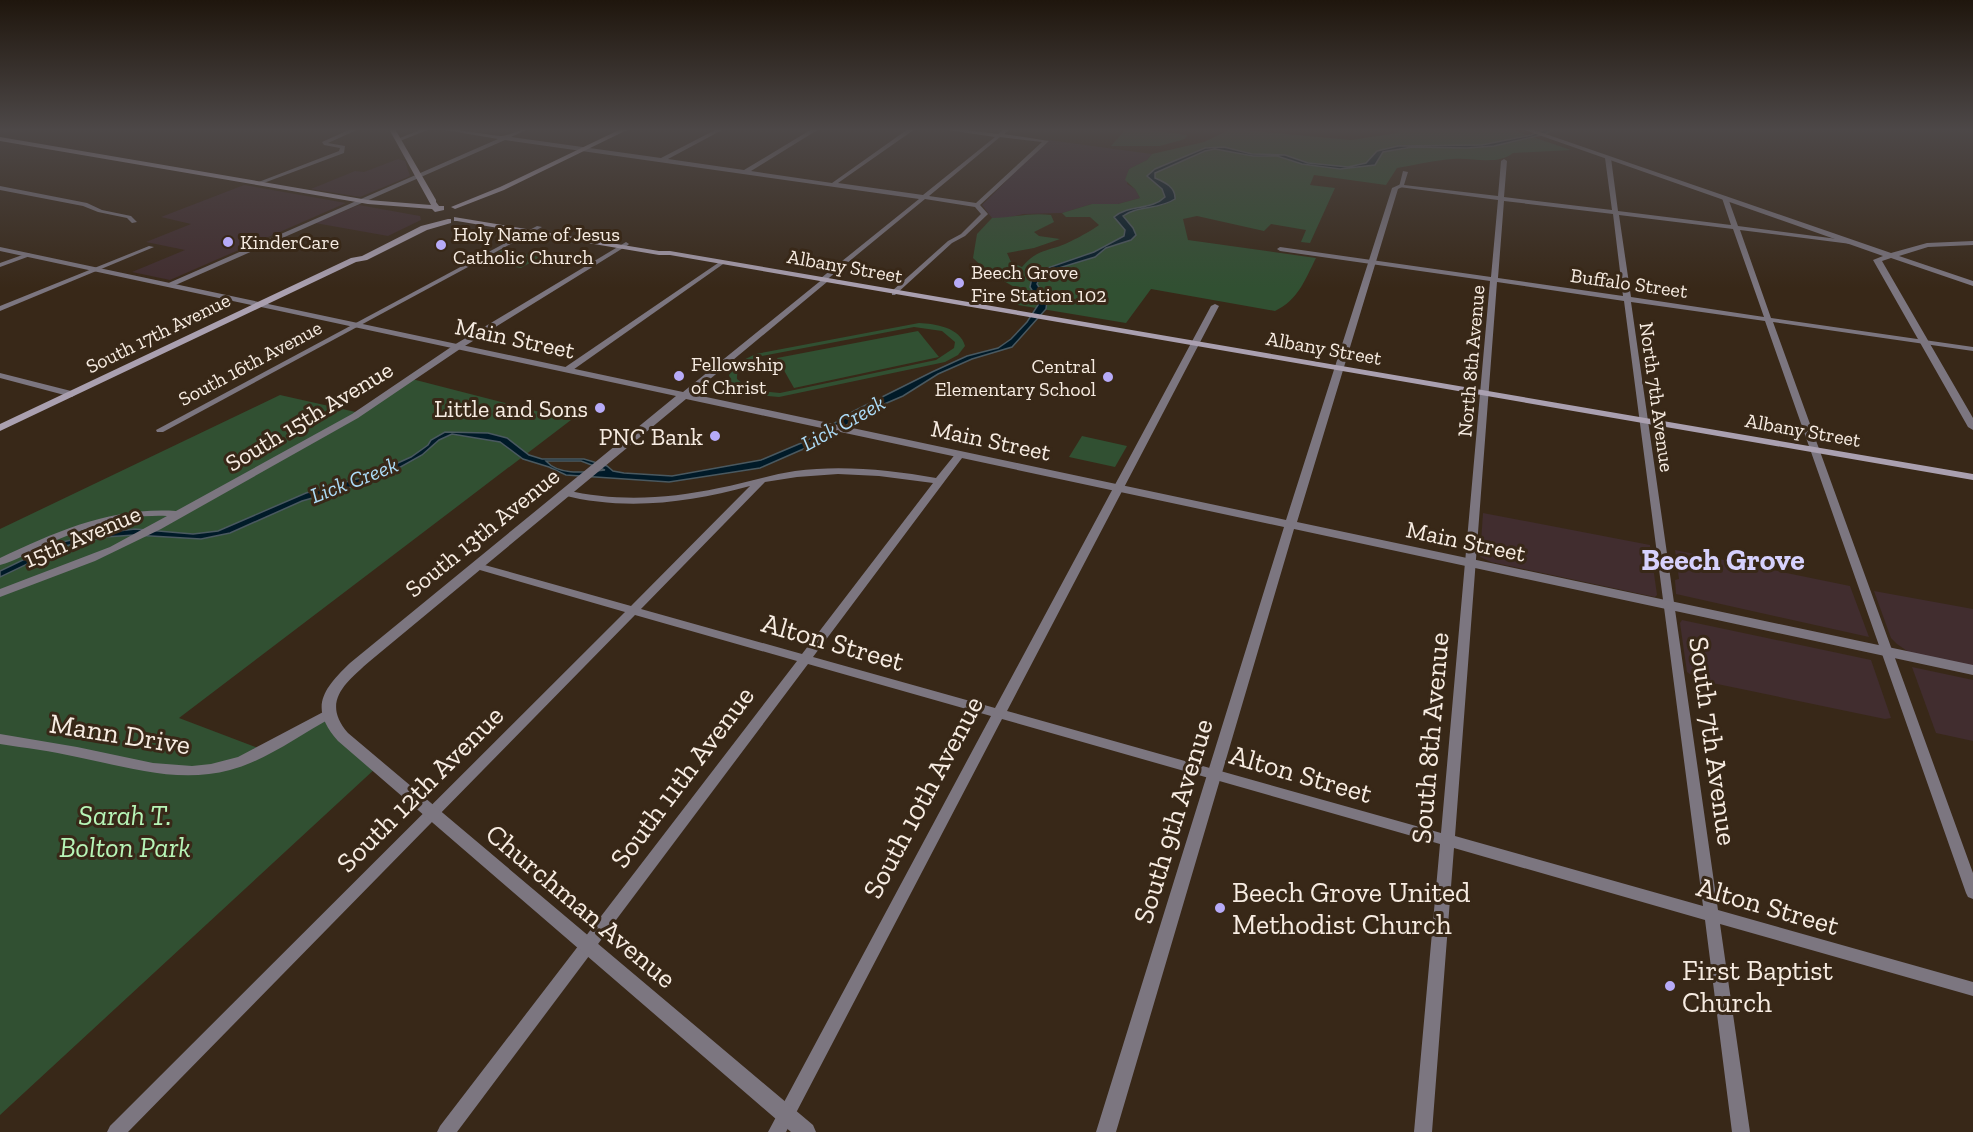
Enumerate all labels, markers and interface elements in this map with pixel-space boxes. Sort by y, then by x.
place label: Holy Name of Jesus Catholic Church [453,222,620,269]
place label: KinderCare [240,230,339,254]
marker: KinderCare [221,235,235,249]
marker: Holy Name of Jesus Catholic Church [434,238,448,252]
street label: Albany Street [785,244,905,288]
place label: Beech Grove Fire Station 102 [971,260,1107,307]
street label: Buffalo Street [1569,263,1690,303]
marker: Beech Grove Fire Station 102 [952,276,966,290]
street label: North 8th Avenue [1452,284,1490,438]
street label: South 17th Avenue [82,288,234,378]
street label: Main Street [452,311,578,365]
street label: South 16th Avenue [174,315,326,411]
street label: North 7th Avenue [1635,321,1679,473]
street label: Albany Street [1264,326,1384,370]
place label: Fellowship of Christ [691,352,784,399]
place label: Central Elementary School [935,354,1096,401]
street label: South 15th Avenue [220,355,398,477]
marker: Fellowship of Christ [672,369,686,383]
marker: Central Elementary School [1101,370,1115,384]
water label: Lick Creek [796,389,890,457]
place label: Little and Sons [434,394,588,423]
marker: Little and Sons [593,401,607,415]
street label: Albany Street [1743,408,1863,452]
street label: Main Street [928,413,1054,467]
place label: PNC Bank [599,422,704,451]
marker: PNC Bank [708,429,722,443]
water label: Lick Creek [306,451,402,509]
street label: South 13th Avenue [399,461,565,603]
street label: 15th Avenue [19,498,145,574]
street label: Main Street [1403,514,1529,568]
district label: Beech Grove [1641,542,1805,578]
street label: Alton Street [758,606,909,678]
street label: South 8th Avenue [1404,631,1456,845]
street label: South 7th Avenue [1682,635,1744,847]
street label: South 11th Avenue [603,680,761,874]
street label: South 10th Avenue [856,690,990,904]
street label: South 12th Avenue [330,699,510,879]
street label: Mann Drive [47,707,193,761]
street label: South 9th Avenue [1126,715,1220,927]
street label: Alton Street [1226,738,1377,810]
park label: Sarah T. Bolton Park [59,799,191,864]
street label: Churchman Avenue [479,817,683,995]
street label: Alton Street [1693,870,1844,942]
place label: Beech Grove United Methodist Church [1232,876,1470,941]
marker: Beech Grove United Methodist Church [1213,901,1227,915]
place label: First Baptist Church [1682,954,1834,1019]
marker: First Baptist Church [1663,979,1677,993]

